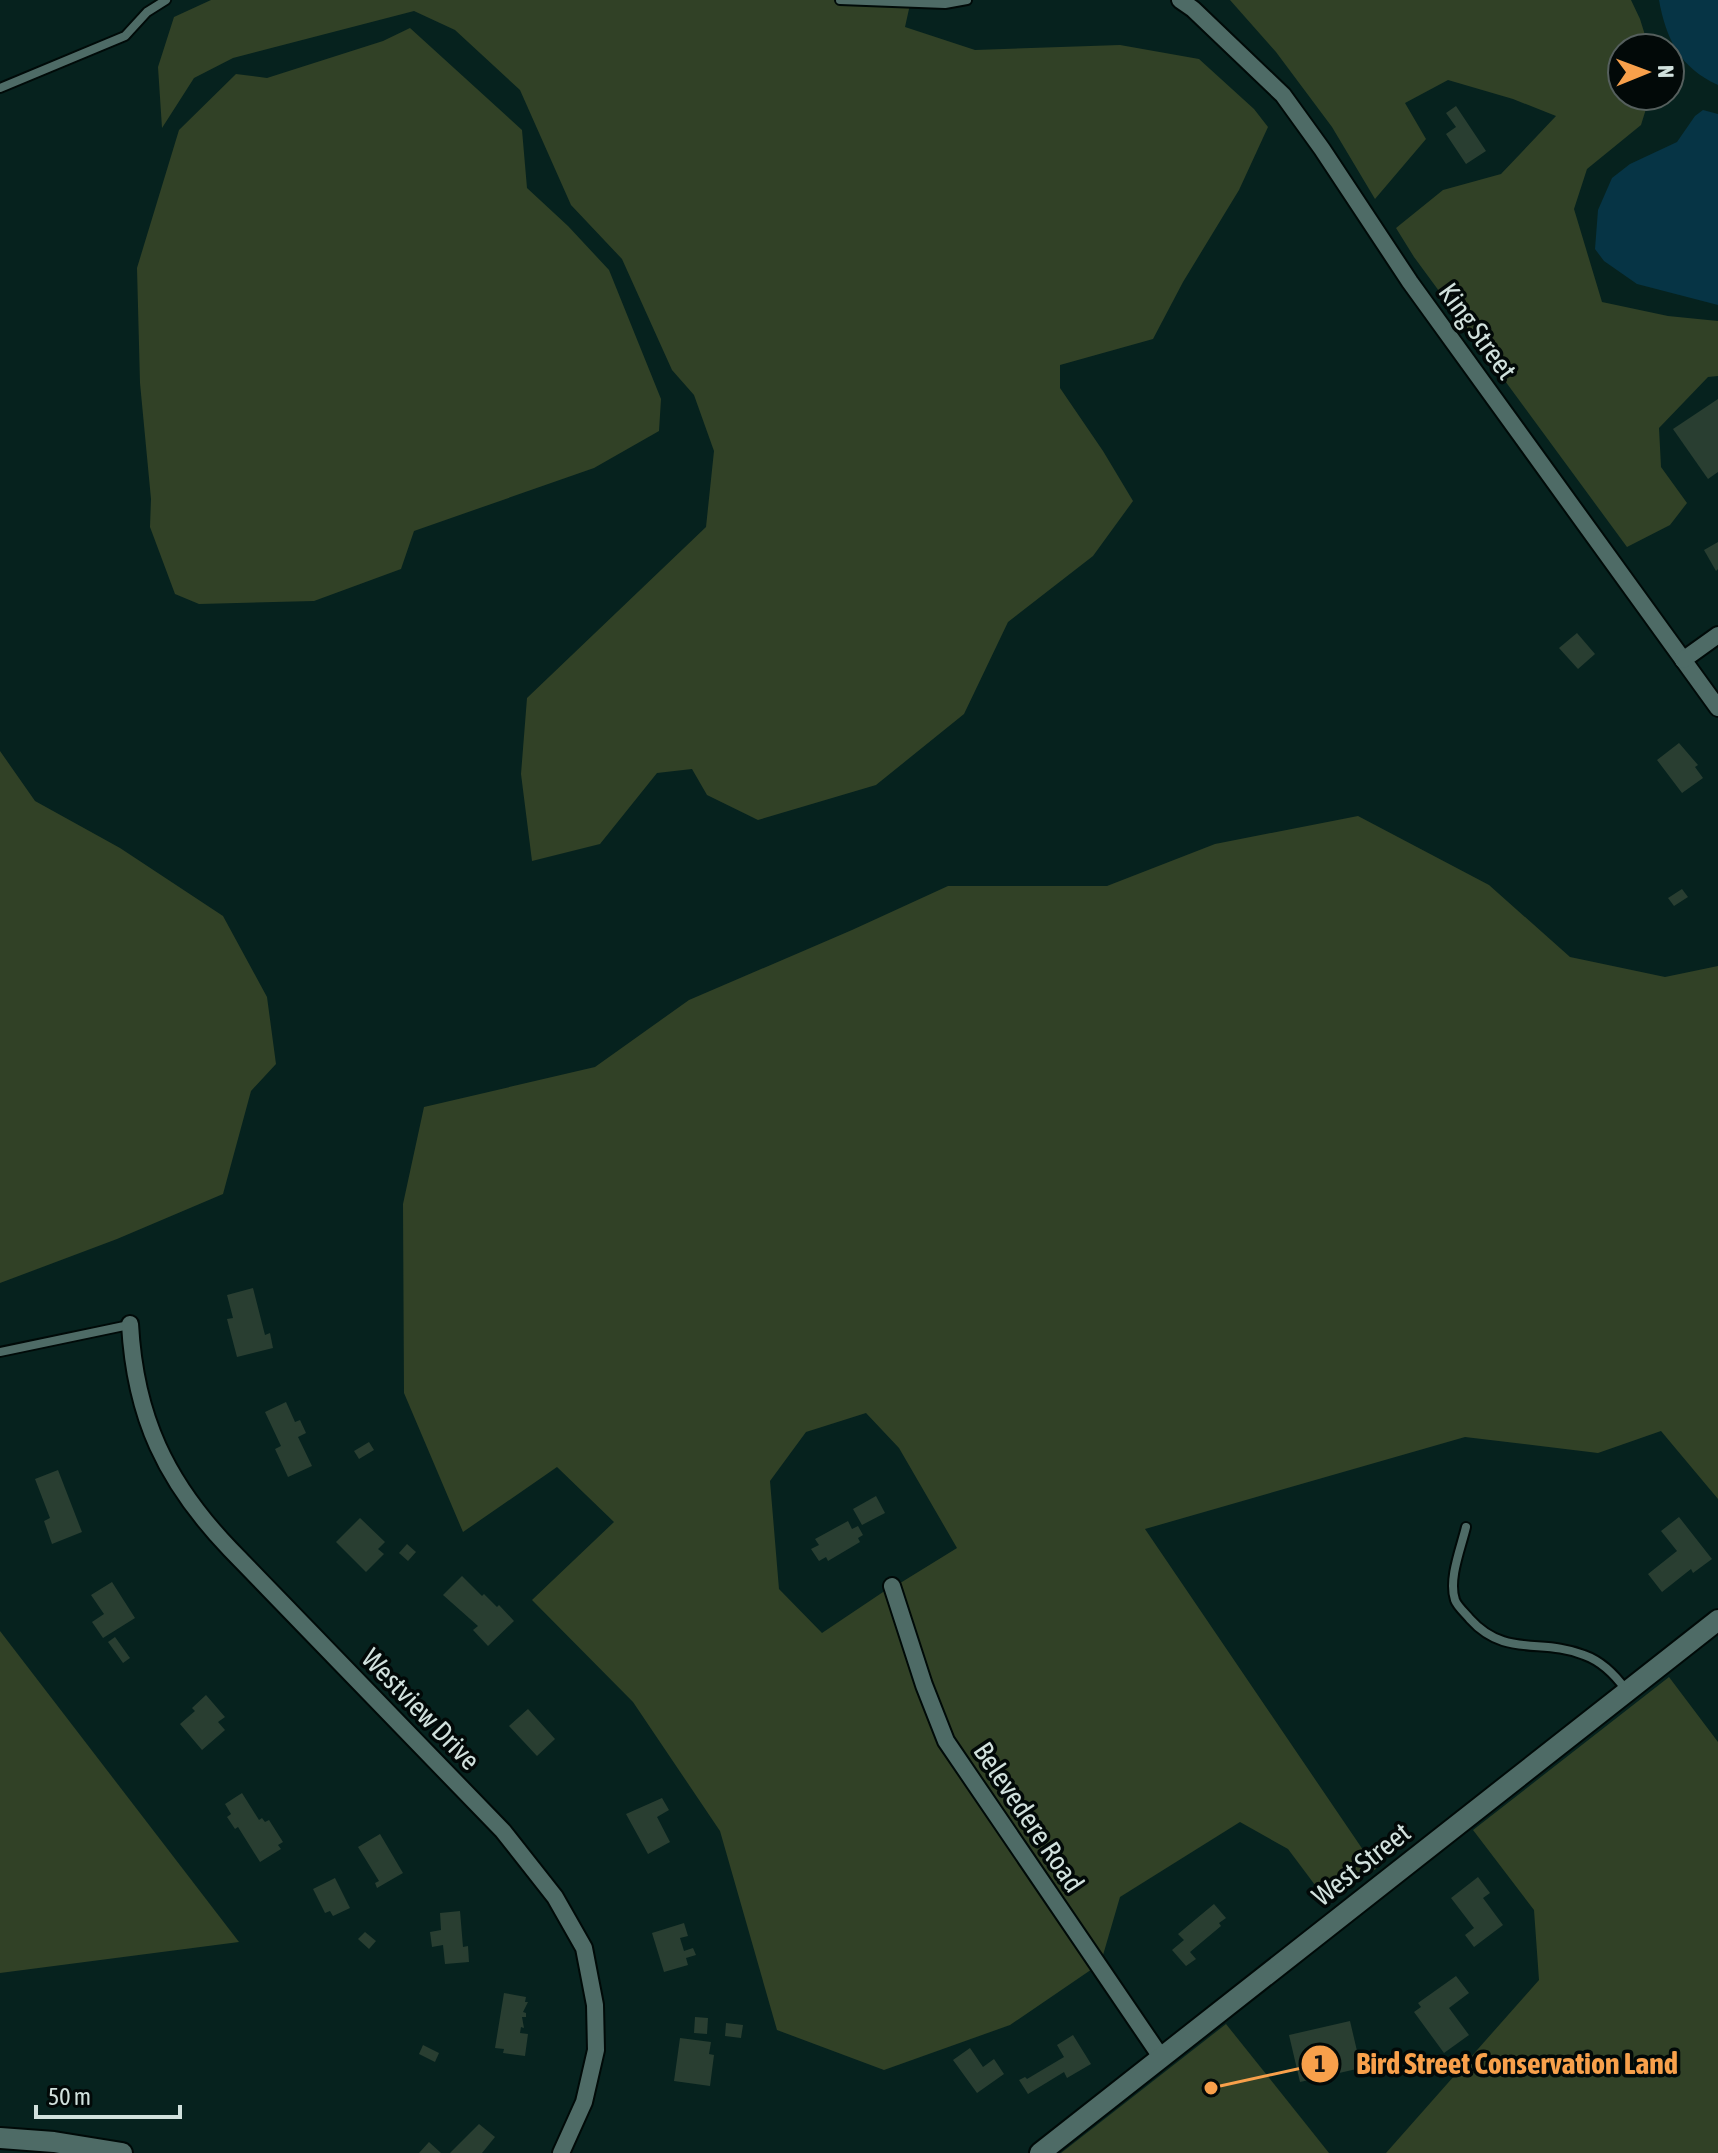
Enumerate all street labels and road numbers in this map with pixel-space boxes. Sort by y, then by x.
street label: King Street [1432,277,1524,385]
street label: Westview Drive [356,1642,486,1776]
street label: Belevedere Road [967,1736,1091,1898]
street label: West Street [1306,1816,1416,1912]

